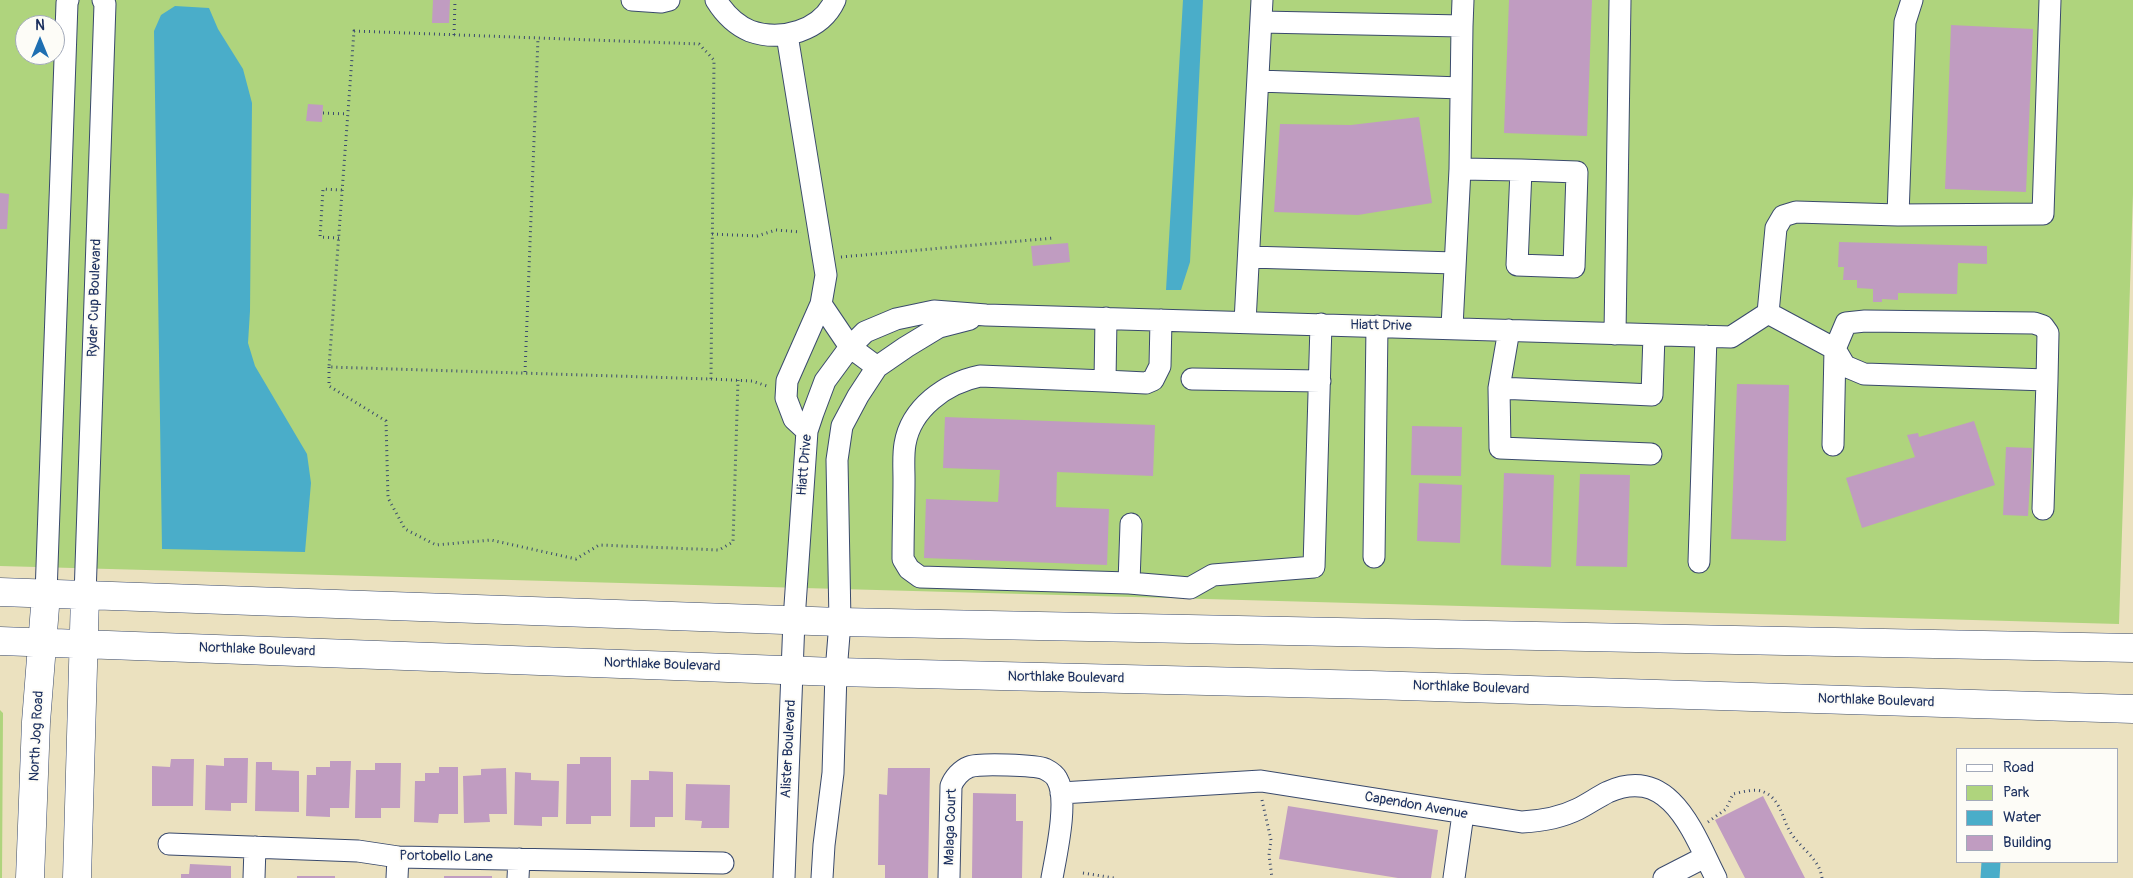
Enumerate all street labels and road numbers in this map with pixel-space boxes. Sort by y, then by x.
street label: Ryder Cup Boulevard [85,239,105,357]
street label: Hiatt Drive [1350,317,1412,335]
street label: Hiatt Drive [794,434,816,496]
street label: Northlake Boulevard [198,640,316,660]
street label: Northlake Boulevard [603,655,721,675]
street label: Northlake Boulevard [1007,669,1125,687]
street label: Northlake Boulevard [1412,678,1530,698]
street label: North Jog Road [26,690,48,782]
street label: Northlake Boulevard [1817,691,1935,711]
street label: Alister Boulevard [778,699,800,799]
street label: Malaga Court [941,788,961,866]
street label: Capendon Avenue [1363,789,1469,823]
street label: Portobello Lane [399,848,493,866]

